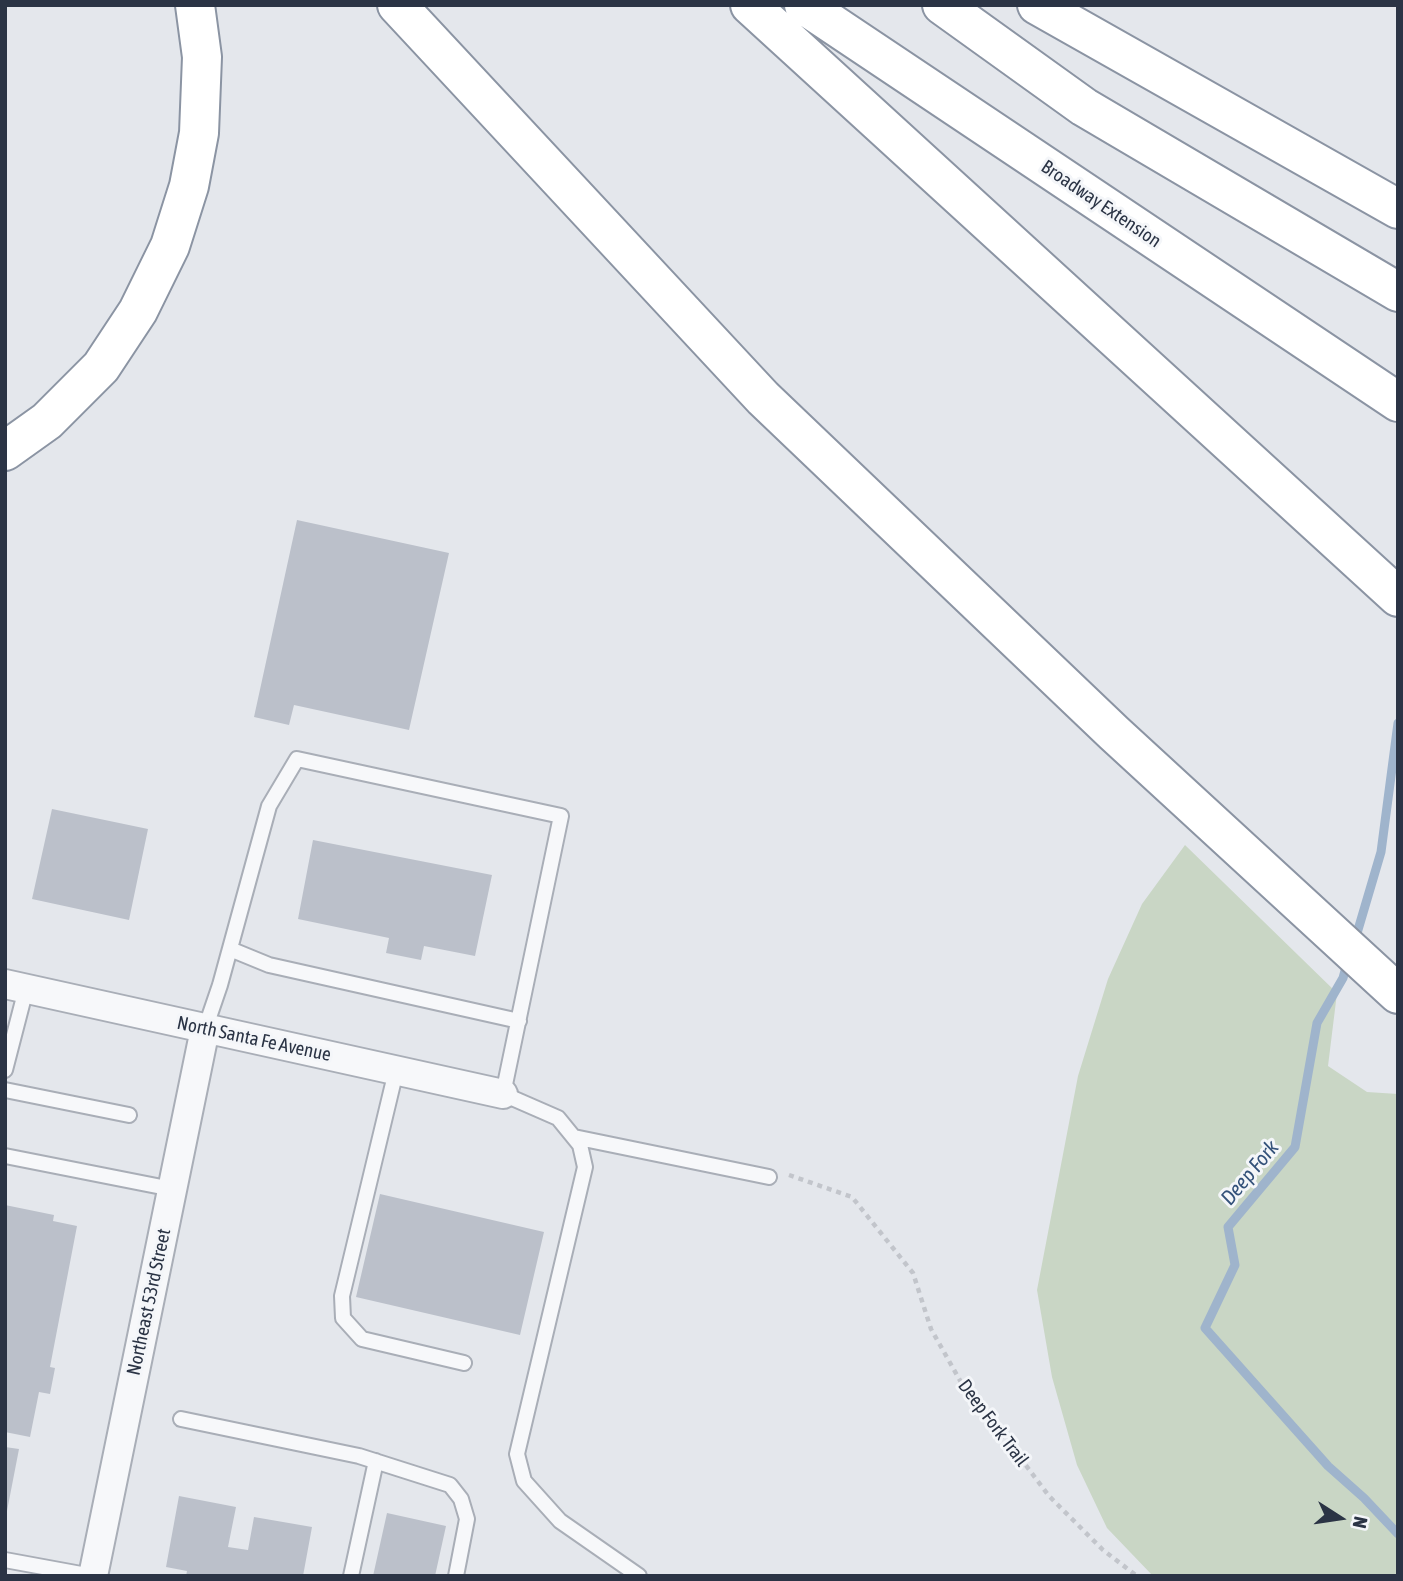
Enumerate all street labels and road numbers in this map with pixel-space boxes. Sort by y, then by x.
street label: Broadway Extension [1037,155,1165,253]
street label: North Santa Fe Avenue [175,1012,333,1066]
street label: Northeast 53rd Street [122,1227,176,1377]
street label: Deep Fork Trail [953,1375,1033,1471]

